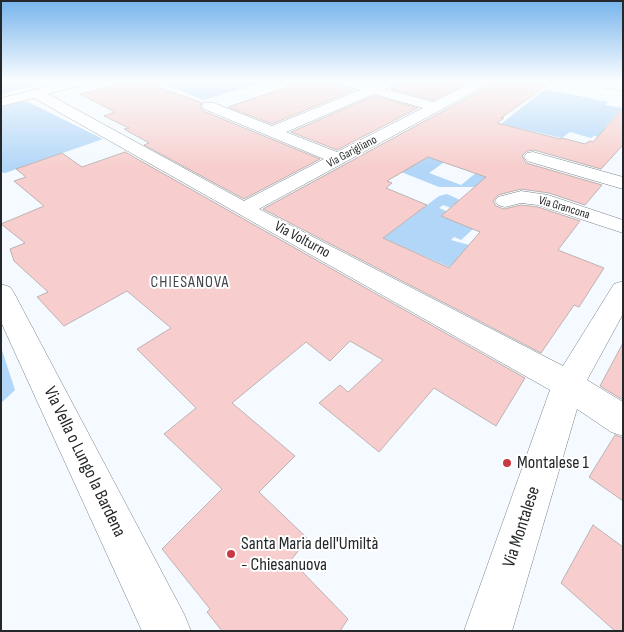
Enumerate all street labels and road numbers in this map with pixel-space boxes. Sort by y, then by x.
street label: Via Garigliano [325,133,379,171]
street label: Via Grancona [537,193,591,223]
street label: Via Volturno [271,218,333,262]
street label: Via Vella o Lungo la Bardena [38,383,130,541]
street label: Via Montalese [499,484,545,570]

